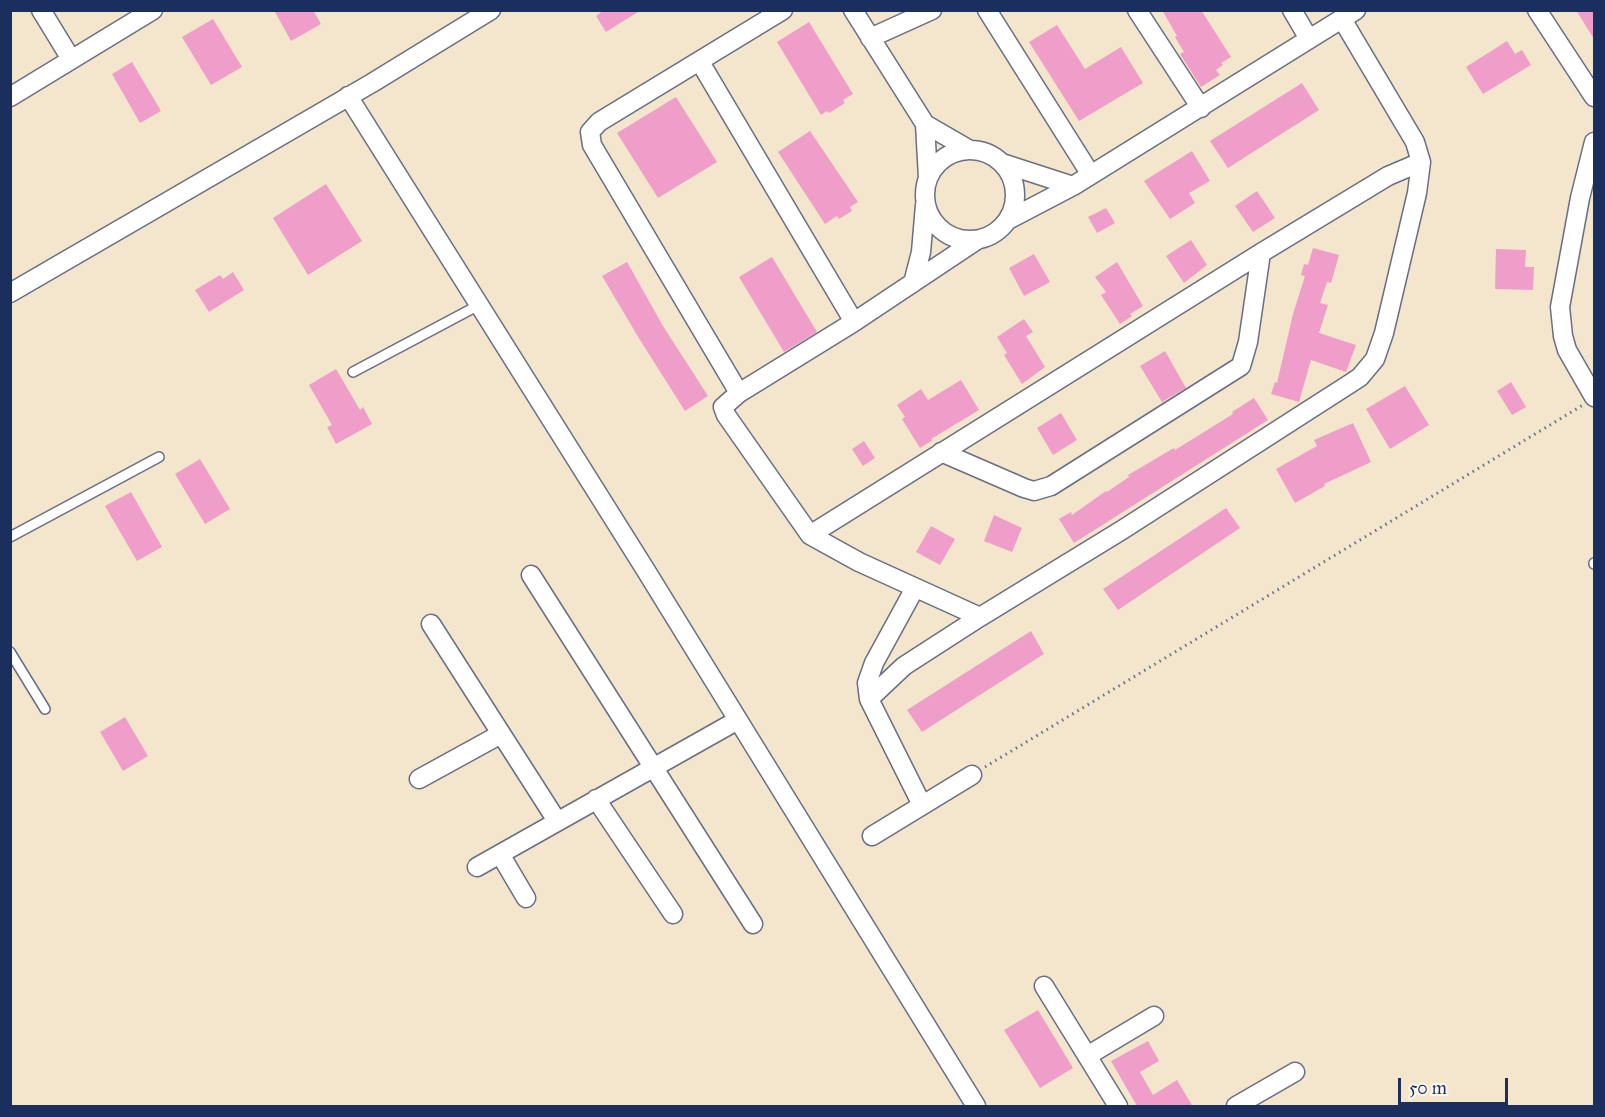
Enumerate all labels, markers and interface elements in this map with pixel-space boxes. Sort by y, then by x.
scale bar [1401,1066,1510,1104]
text: 50 m [1409,1077,1447,1099]

